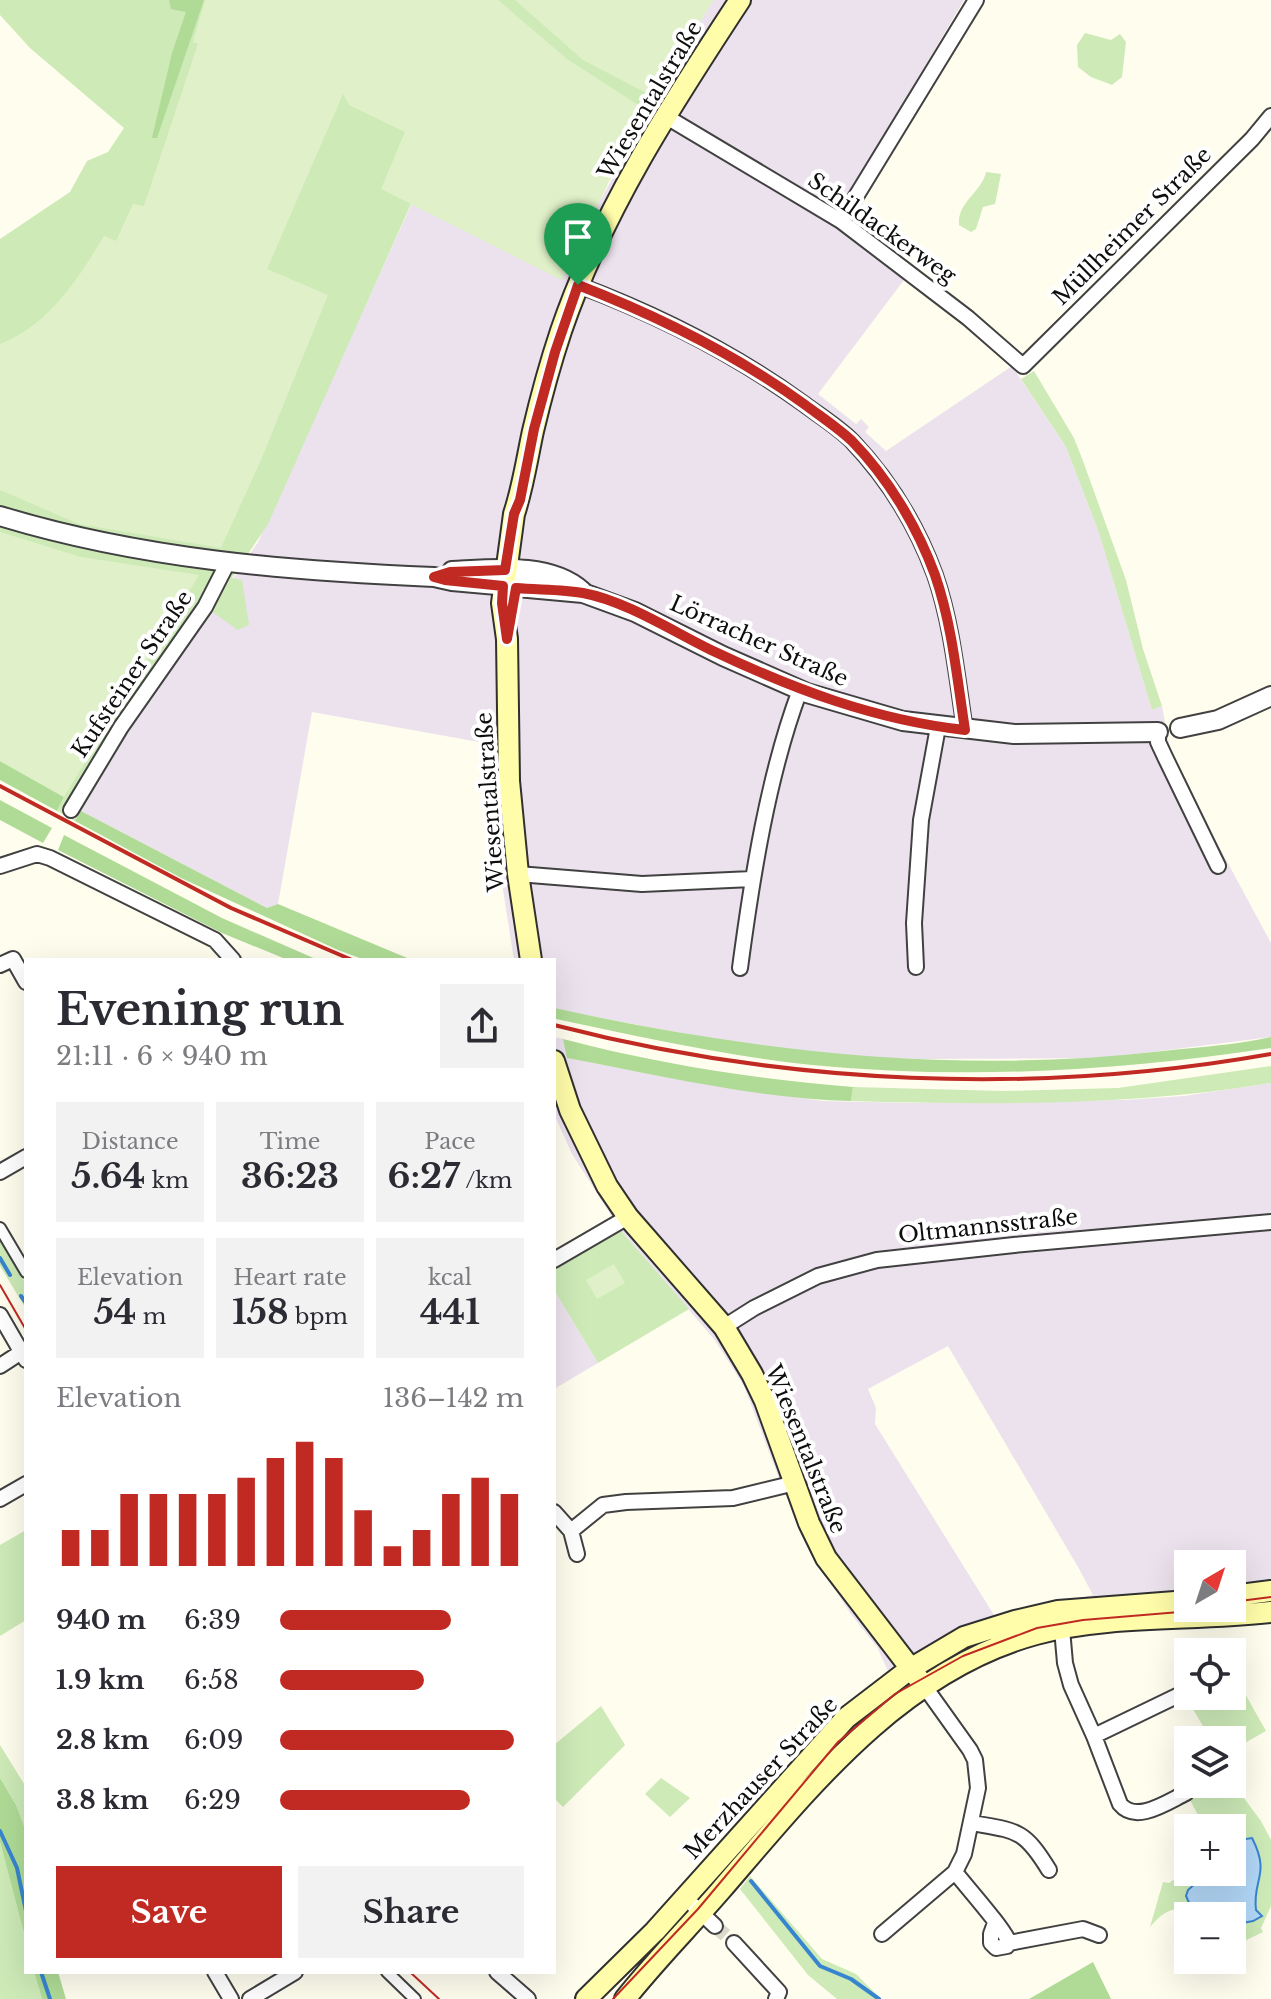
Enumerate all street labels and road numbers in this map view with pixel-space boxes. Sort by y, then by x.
street label: Wiesentalstraße [592,16,708,185]
street label: Müllheimer Straße [1047,141,1217,311]
street label: Schildackerweg [803,167,962,290]
street label: Kufsteiner Straße [66,585,198,763]
street label: Lörracher Straße [666,590,852,692]
street label: Wiesentalstraße [470,711,510,894]
street label: Oltmannsstraße [897,1203,1079,1249]
street label: Wiesentalstraße [759,1360,852,1537]
street label: Merzhauser Straße [679,1691,843,1865]

